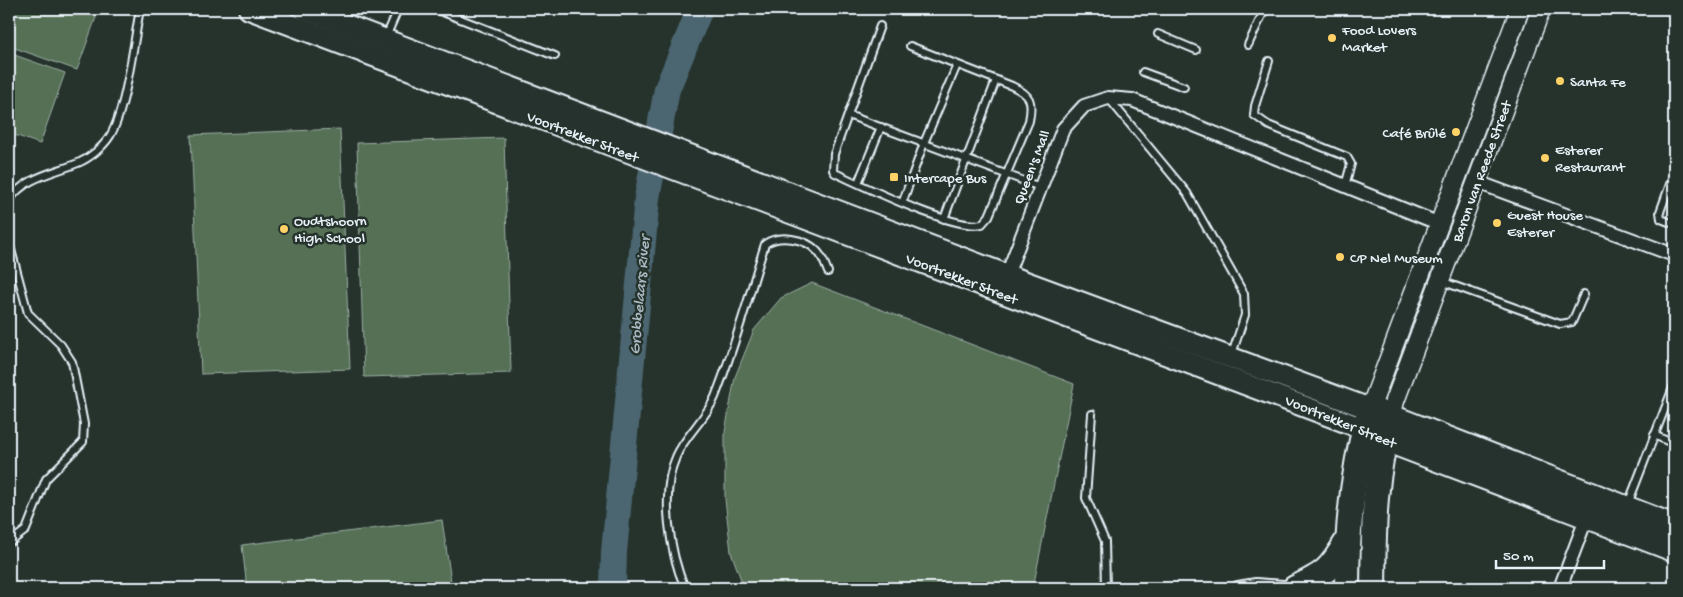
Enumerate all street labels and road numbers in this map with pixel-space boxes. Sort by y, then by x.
street label: Baron van Reede Street [1449,97,1517,246]
street label: Voortrekker Street [523,108,643,168]
street label: Queen's Mall [1010,128,1055,207]
street label: Voortrekker Street [902,250,1022,310]
street label: Voortrekker Street [1281,392,1400,454]

